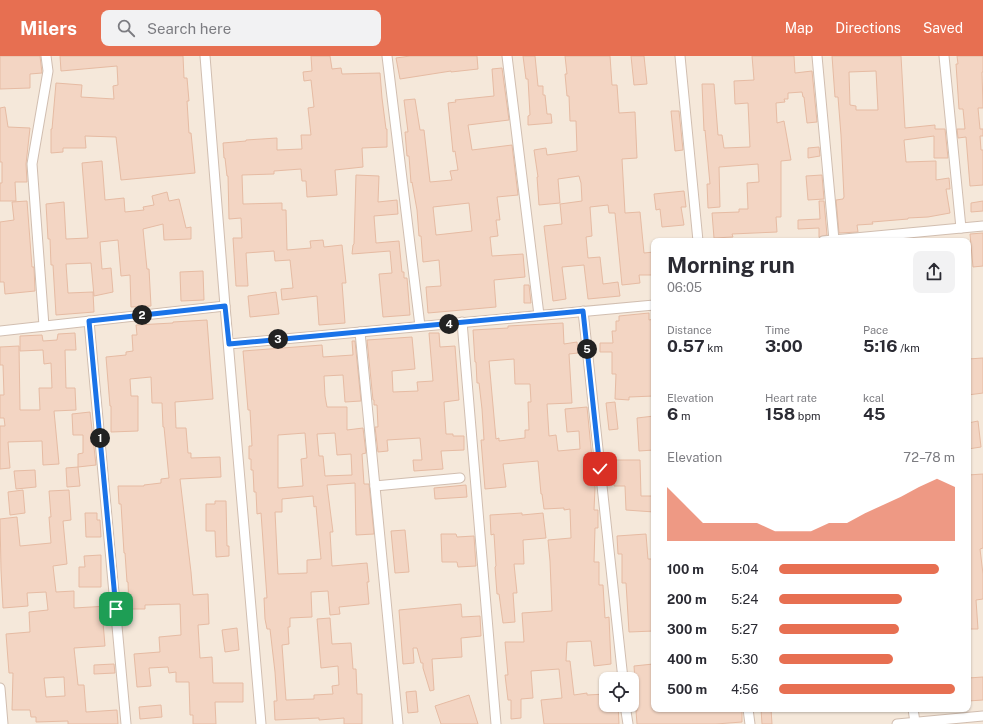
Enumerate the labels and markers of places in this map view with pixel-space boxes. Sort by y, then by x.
pin: 2 [132,305,152,325]
pin: 4 [439,314,459,334]
pin: 3 [268,329,288,349]
pin: 5 [577,339,597,359]
pin: 1 [90,428,110,448]
pin [583,452,617,486]
pin [99,592,133,626]

